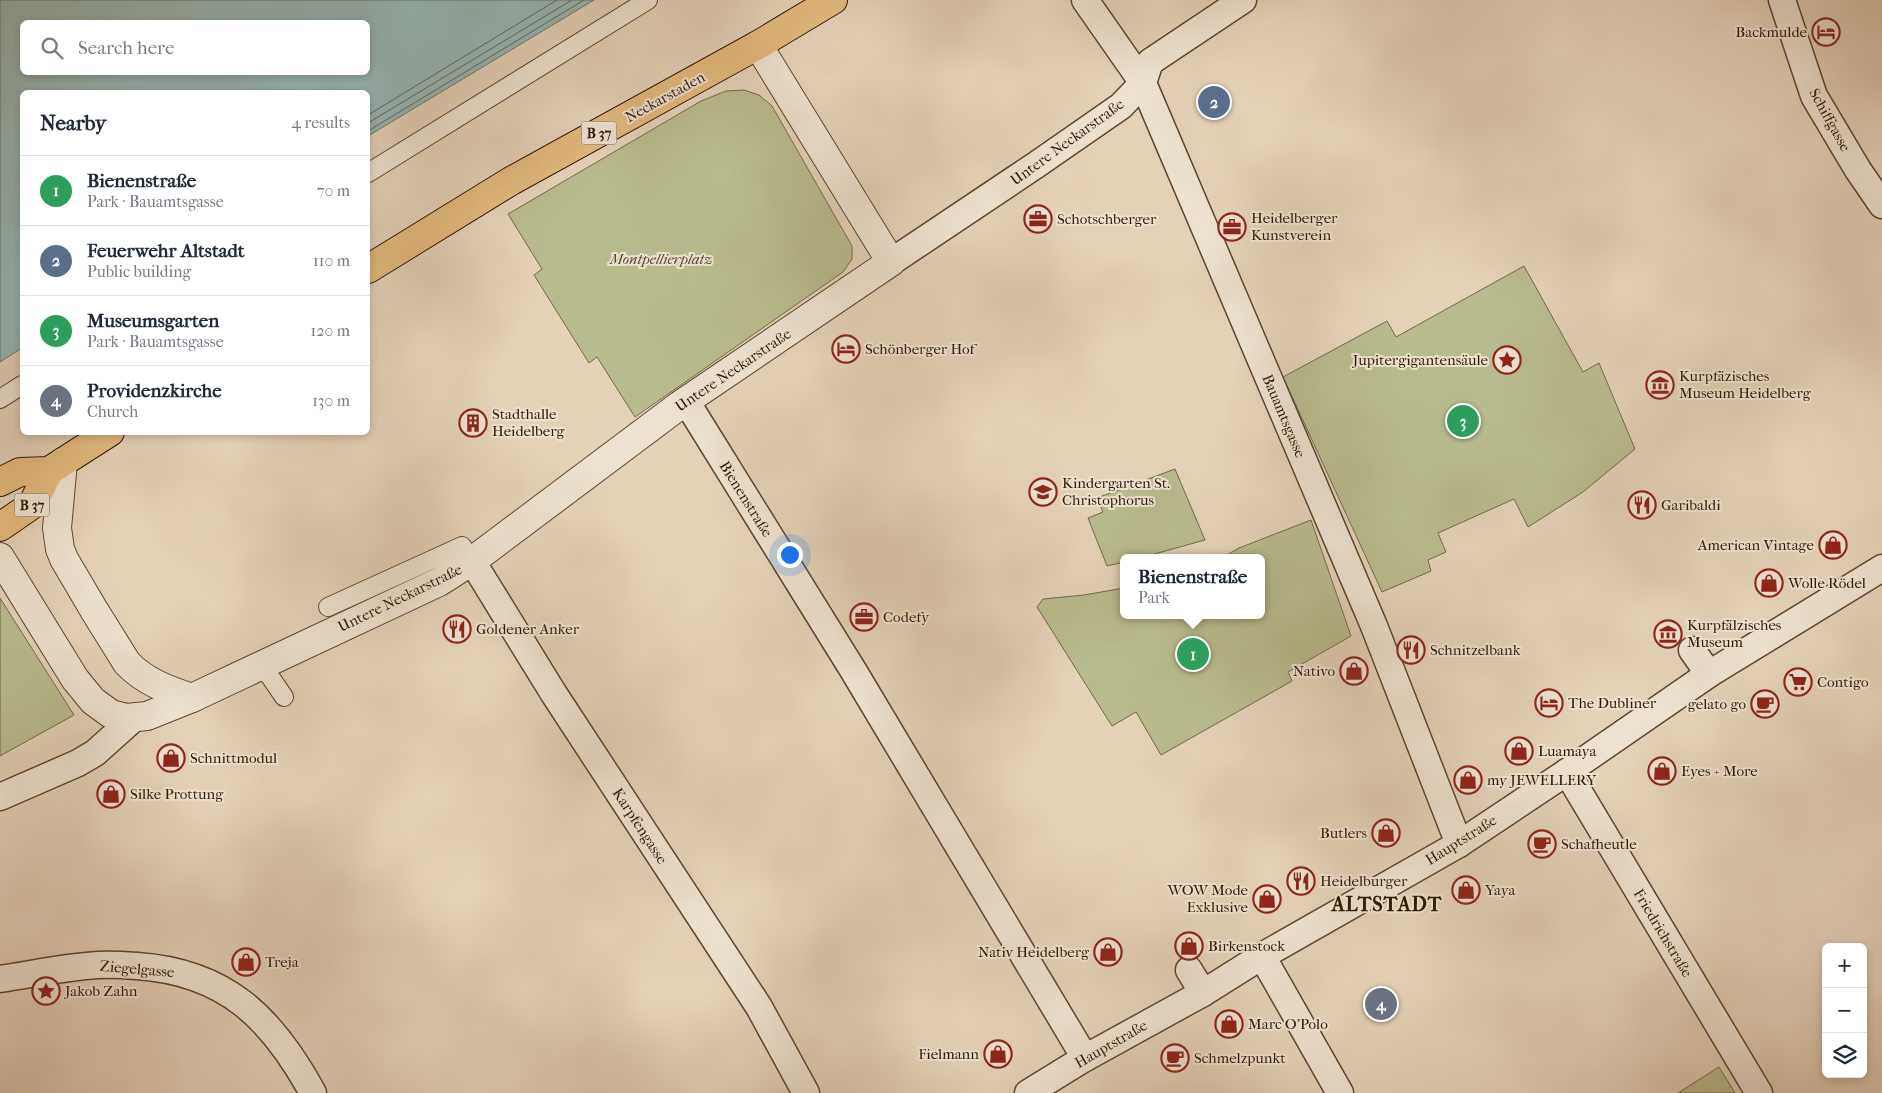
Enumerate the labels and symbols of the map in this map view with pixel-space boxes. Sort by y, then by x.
hotel icon: Backmulde [1811,17,1841,47]
place label: Backmulde [1736,23,1808,41]
street label: Neckarstaden [622,68,708,126]
pin: 2 [1198,83,1230,121]
street label: Schiffgasse [1805,85,1855,155]
street label: Untere Neckarstraße [1007,94,1128,189]
road number: B 37 [582,122,616,144]
office icon: Schotschberger [1023,204,1053,234]
place label: Heidelberger Kunstverein [1251,209,1338,244]
place label: Schotschberger [1057,210,1157,228]
office icon: Heidelberger Kunstverein [1217,212,1247,242]
park label: Montpellierplatz [609,250,712,268]
street label: Untere Neckarstraße [672,324,795,415]
hotel icon: Schönberger Hof [831,334,861,364]
place label: Schönberger Hof [865,340,978,358]
place icon: Jupitergigantensäule [1492,345,1522,375]
place label: Jupitergigantensäule [1352,351,1489,369]
place label: Kurpfäzisches Museum Heidelberg [1679,367,1812,402]
museum icon: Kurpfäzisches Museum Heidelberg [1645,370,1675,400]
street label: Bauamtsgasse [1258,372,1310,461]
pin: 3 [1447,402,1479,440]
place label: Stadthalle Heidelberg [492,405,566,440]
building icon: Stadthalle Heidelberg [458,408,488,438]
street label: Bienenstraße [716,458,777,541]
place label: Kindergarten St. Christophorus [1062,474,1170,509]
school or university icon: Kindergarten St. Christophorus [1028,477,1058,507]
restaurant icon: Garibaldi [1627,490,1657,520]
road number: B 37 [15,494,50,516]
place label: Garibaldi [1661,496,1721,514]
shop icon: American Vintage [1818,530,1848,560]
place label: American Vintage [1697,536,1815,554]
your location [777,542,803,568]
street label: Untere Neckarstraße [335,560,466,636]
shop icon: Wolle Rödel [1754,568,1784,598]
place label: Wolle Rödel [1787,574,1866,592]
office icon: Codefy [849,602,879,632]
place label: Codefy [883,608,930,626]
restaurant icon: Goldener Anker [442,614,472,644]
place label: Kurpfälzisches Museum [1687,616,1782,651]
museum icon: Kurpfälzisches Museum [1653,619,1683,649]
place label: Goldener Anker [476,620,580,638]
pin: 1 [1177,635,1209,673]
restaurant icon: Schnitzelbank [1396,635,1426,665]
place label: Schnitzelbank [1430,641,1521,659]
shop icon: Nativo [1339,656,1369,686]
place label: Nativo [1293,662,1335,680]
supermarket icon: Contigo [1783,667,1813,697]
place label: Contigo [1817,673,1869,691]
hotel icon: The Dubliner [1534,688,1564,718]
cafe icon: gelato go [1750,689,1780,719]
place label: The Dubliner [1568,694,1657,712]
place label: gelato go [1688,695,1746,713]
shop icon: Luamaya [1504,736,1534,766]
place label: Luamaya [1538,742,1597,760]
shop icon: Schnittmodul [156,743,186,773]
place label: Schnittmodul [190,749,277,767]
shop icon: Eyes + More [1647,756,1677,786]
place label: Eyes + More [1681,762,1758,780]
shop icon: my JEWELLERY [1453,765,1483,795]
place label: my JEWELLERY [1487,771,1597,789]
shop icon: Silke Prottung [96,779,126,809]
place label: Silke Prottung [130,785,224,803]
street label: Karpfengasse [609,785,672,868]
street label: Hauptstraße [1422,811,1500,869]
shop icon: Butlers [1371,818,1401,848]
place label: Butlers [1320,824,1367,842]
cafe icon: Schafheutle [1527,829,1557,859]
place label: Schafheutle [1561,835,1637,853]
restaurant icon: Heidelburger [1286,866,1316,896]
place label: Heidelburger [1320,872,1408,890]
shop icon: Yaya [1451,875,1481,905]
place label: WOW Mode Exklusive [1166,881,1249,916]
place label: Yaya [1484,881,1517,899]
shop icon: WOW Mode Exklusive [1252,884,1282,914]
street label: Friedrichstraße [1630,886,1697,981]
district label: ALTSTADT [1330,893,1443,916]
shop icon: Birkenstock [1174,931,1204,961]
shop icon: Nativ Heidelberg [1093,937,1123,967]
place label: Birkenstock [1208,937,1285,955]
place label: Nativ Heidelberg [978,943,1090,961]
shop icon: Treja [231,947,261,977]
place label: Treja [265,953,300,971]
street label: Ziegelgasse [99,957,176,981]
place icon: Jakob Zahn [31,976,61,1006]
place label: Jakob Zahn [64,982,138,1000]
pin: 4 [1365,985,1397,1023]
shop icon: Marc O'Polo [1214,1009,1244,1039]
place label: Marc O'Polo [1248,1015,1328,1033]
street label: Hauptstraße [1072,1016,1151,1072]
shop icon: Fielmann [983,1039,1013,1069]
cafe icon: Schmelzpunkt [1160,1043,1190,1073]
place label: Fielmann [918,1045,979,1063]
place label: Schmelzpunkt [1194,1049,1286,1067]

